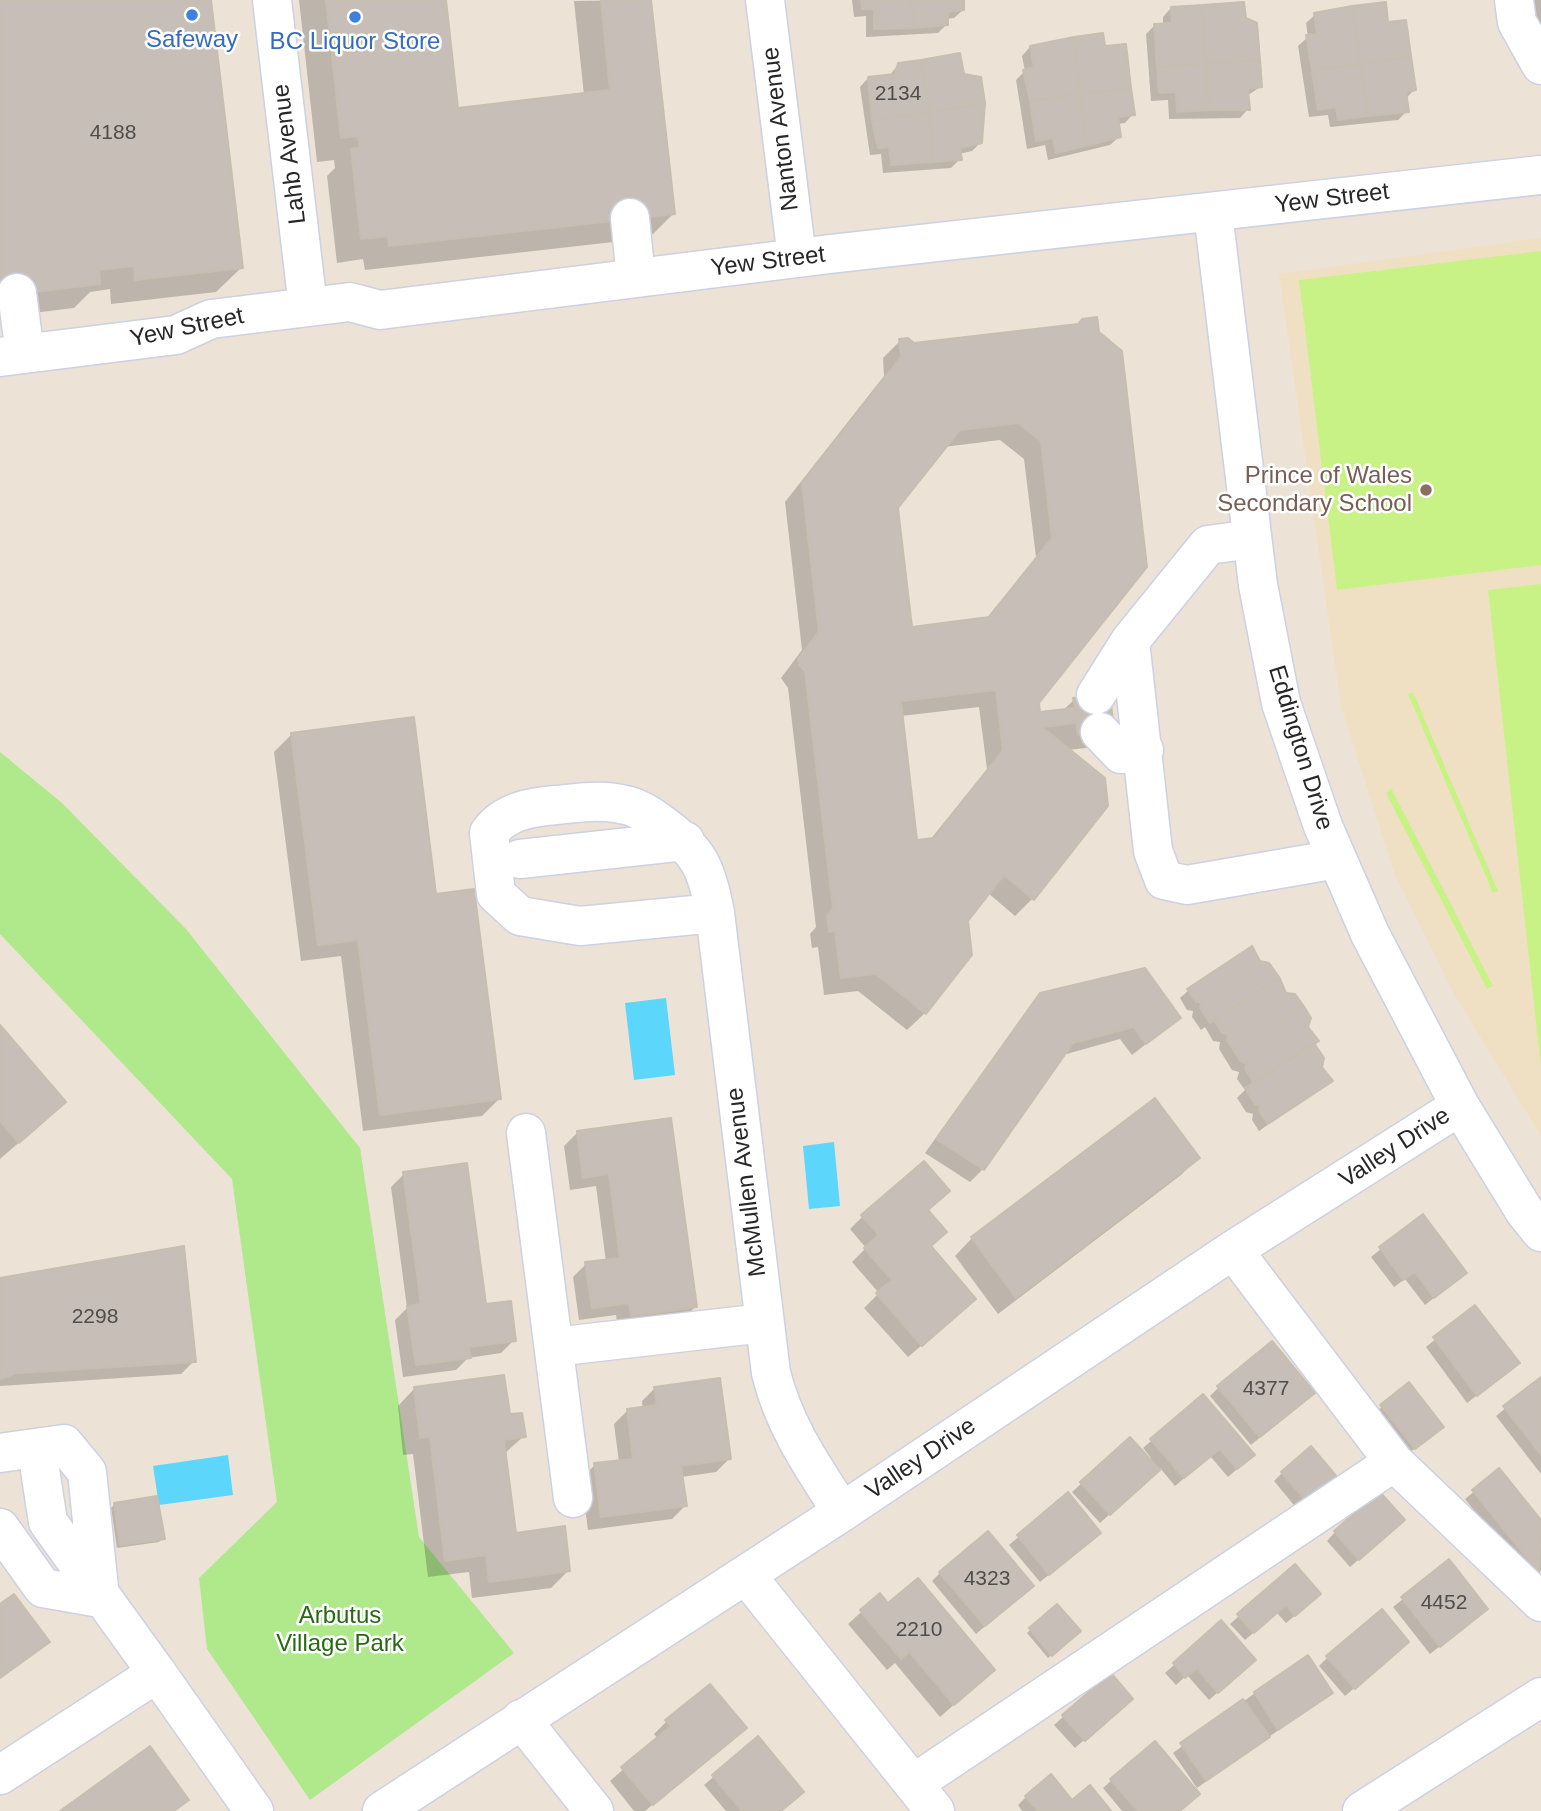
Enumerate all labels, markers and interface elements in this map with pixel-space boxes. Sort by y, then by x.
marker: Safeway [184,7,200,23]
marker: BC Liquor Store [347,9,363,25]
place label: Safeway [146,26,238,54]
place label: BC Liquor Store [270,28,440,56]
street label: Nanton Avenue [757,45,805,213]
house number: 2134 [875,81,921,107]
street label: Lahb Avenue [267,82,313,226]
house number: 4188 [90,120,136,146]
street label: Yew Street [1273,178,1391,220]
street label: Yew Street [709,241,827,283]
street label: Yew Street [128,302,246,354]
place label: Prince of Wales Secondary School [1217,462,1412,518]
marker: Prince of Wales Secondary School [1418,482,1434,498]
street label: Eddington Drive [1261,662,1339,834]
street label: McMullen Avenue [721,1086,773,1278]
street label: Valley Drive [1334,1102,1456,1194]
house number: 2298 [72,1304,118,1330]
house number: 4377 [1243,1376,1289,1402]
street label: Valley Drive [861,1412,981,1506]
house number: 4323 [964,1566,1010,1592]
house number: 4452 [1421,1590,1467,1616]
park label: Arbutus Village Park [276,1602,404,1658]
house number: 2210 [896,1617,942,1643]

